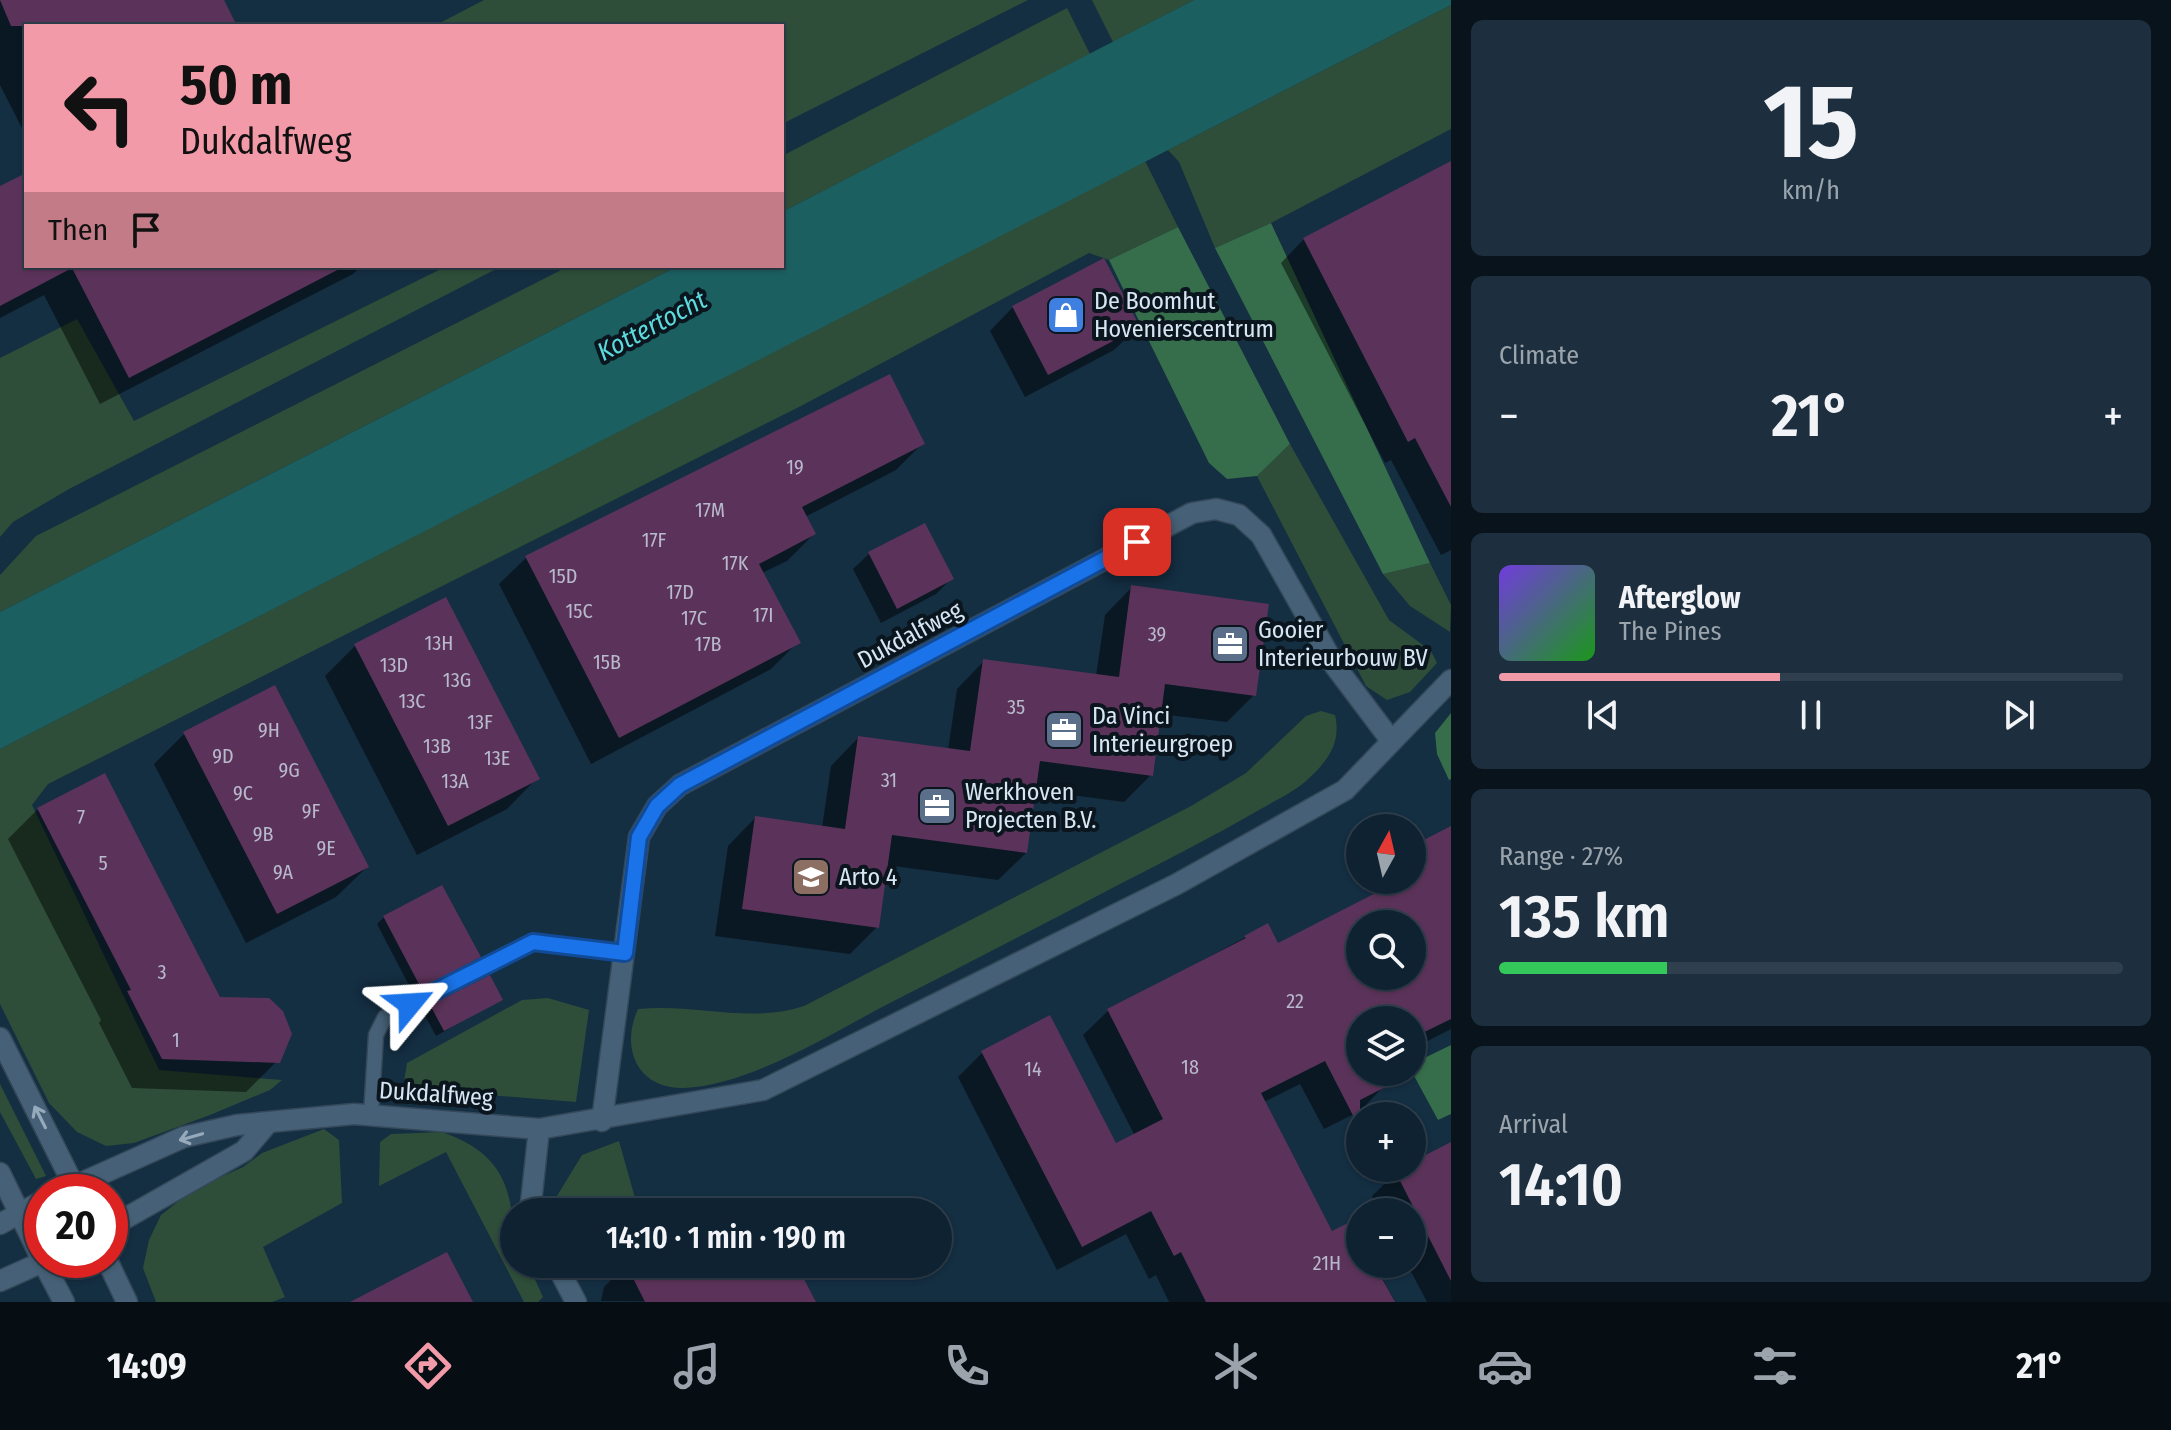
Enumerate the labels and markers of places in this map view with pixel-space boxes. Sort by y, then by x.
place label: De Boomhut Hovenierscentrum [1094,287,1274,343]
shop icon: De Boomhut Hovenierscentrum [1045,294,1087,336]
pin [1103,508,1171,576]
place label: Gooier Interieurbouw BV [1258,616,1429,672]
office icon: Gooier Interieurbouw BV [1209,623,1251,665]
place label: Da Vinci Interieurgroep [1092,702,1233,758]
office icon: Da Vinci Interieurgroep [1043,709,1085,751]
place label: Werkhoven Projecten B.V. [965,778,1096,834]
office icon: Werkhoven Projecten B.V. [916,785,958,827]
school or university icon: Arto 4 [790,856,832,898]
place label: Arto 4 [839,863,897,891]

